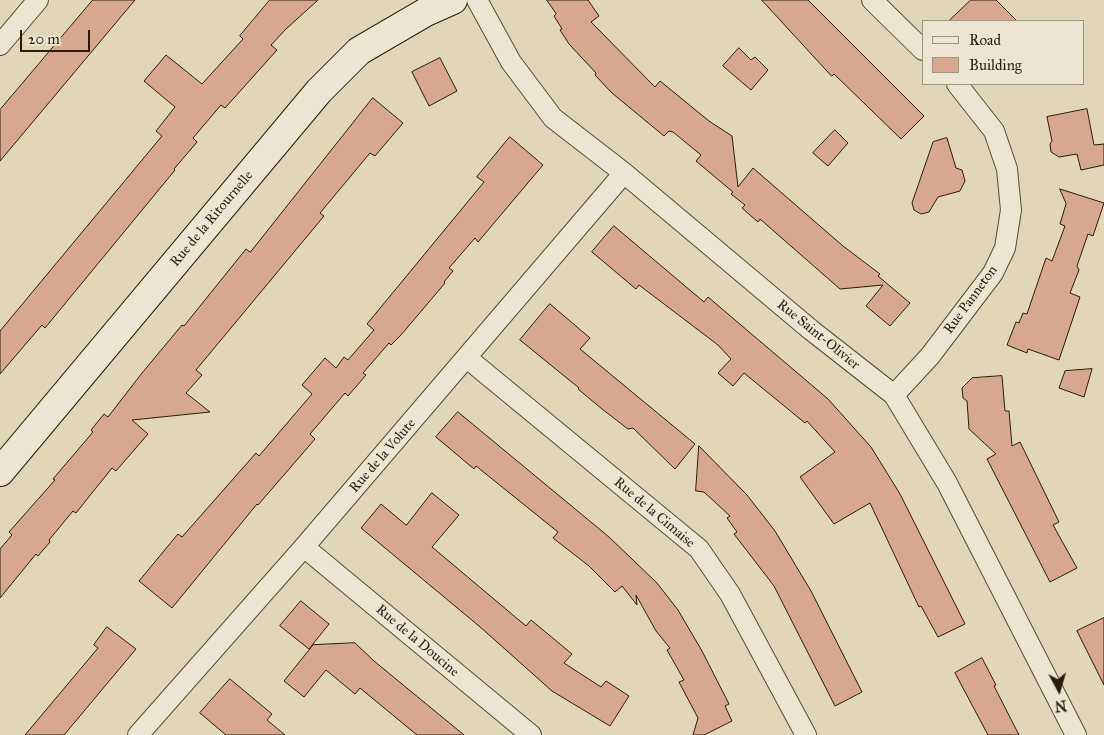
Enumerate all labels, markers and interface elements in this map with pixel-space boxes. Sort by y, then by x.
scale bar [22,20,92,52]
legend [922,20,1084,85]
text: 20 m [28,30,60,48]
text: Road [969,31,1001,49]
text: Building [969,56,1022,74]
street label: Rue de la Ritournelle [167,168,257,270]
street label: Rue Panneton [941,263,1001,337]
street label: Rue Saint-Olivier [773,296,863,374]
street label: Rue de la Volute [346,416,420,496]
street label: Rue de la Cimaise [610,474,698,552]
street label: Rue de la Doucine [372,601,462,681]
north arrow [1034,665,1084,715]
text: N [1054,696,1067,714]

